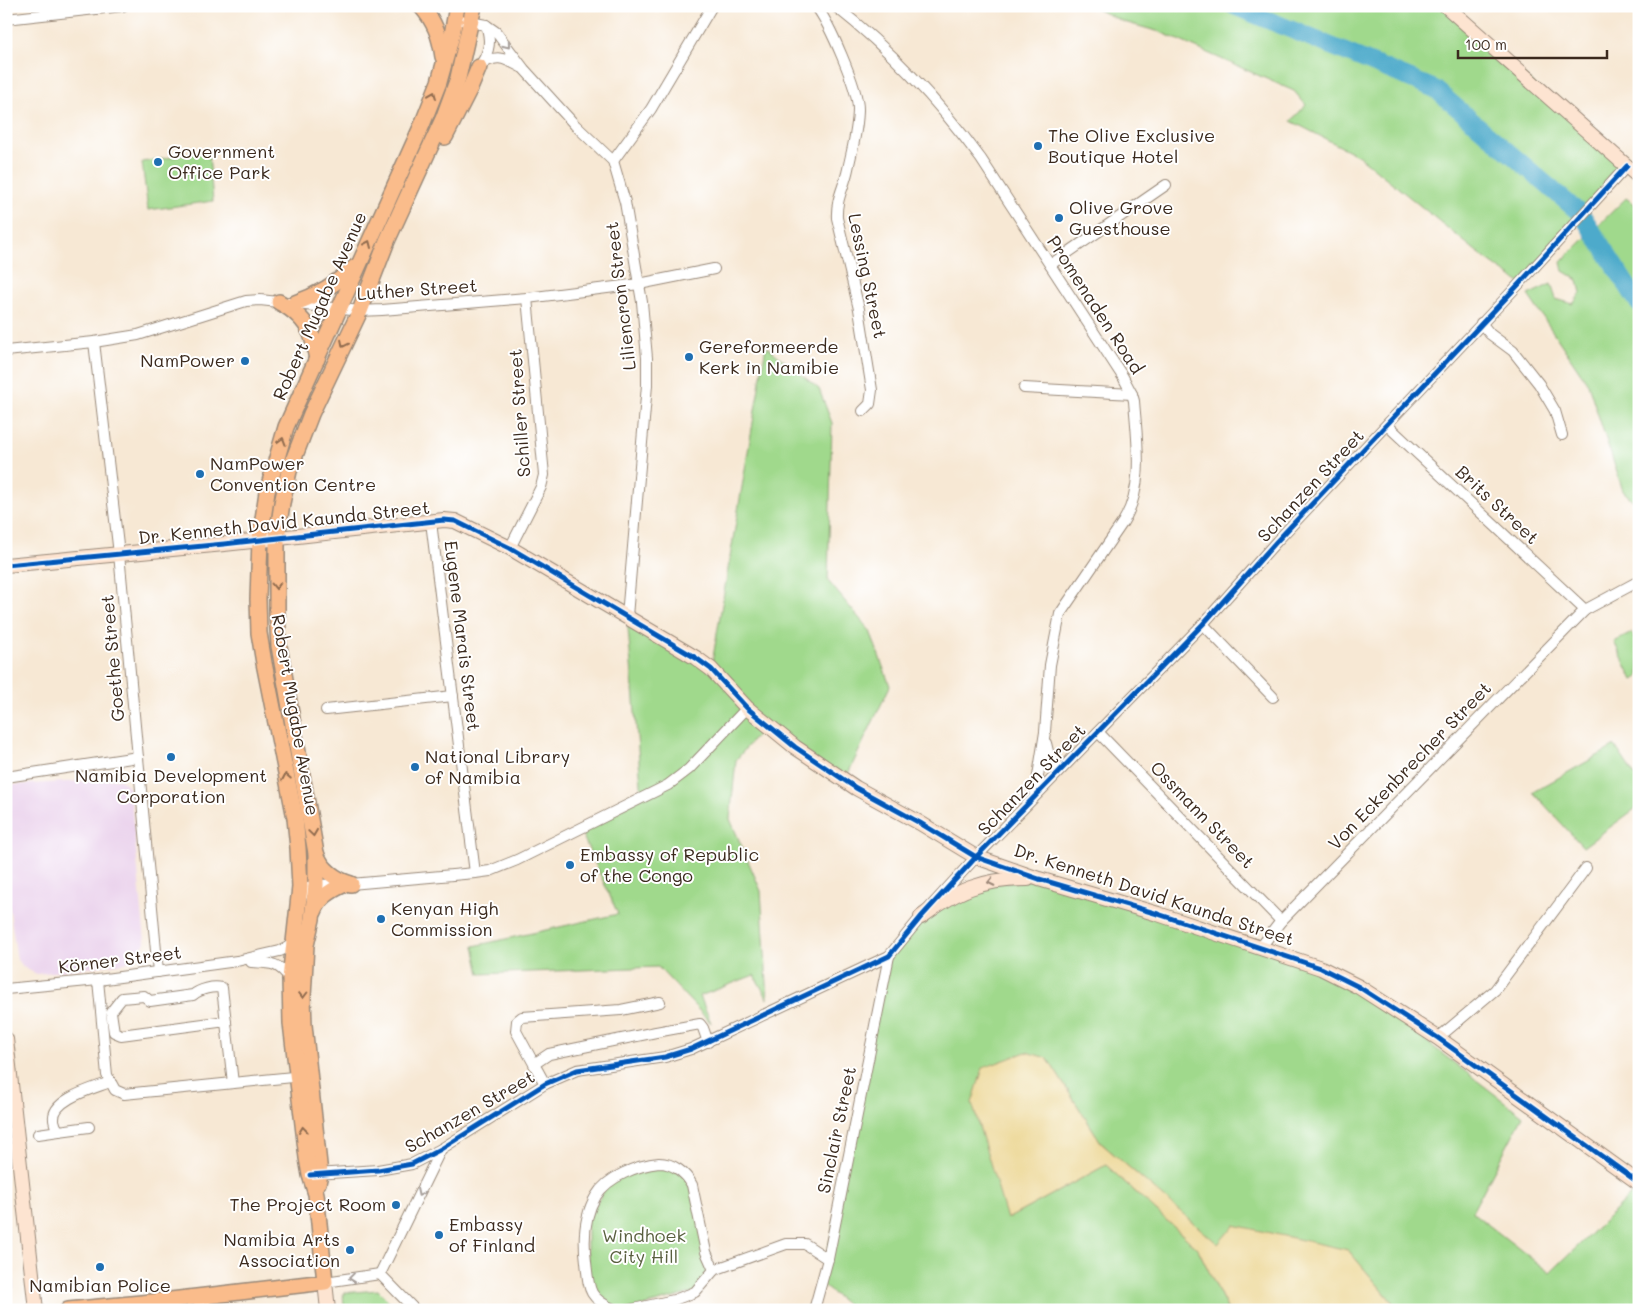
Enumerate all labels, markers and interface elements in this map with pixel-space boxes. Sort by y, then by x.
scale bar [1458,28,1606,60]
text: 100 m [1465,34,1507,54]
one-way arrow [502,39,510,48]
one-way arrow [427,91,438,100]
place label: The Olive Exclusive Boutique Hotel [1048,123,1215,168]
place label: Government Office Park [168,139,275,184]
marker: The Olive Exclusive Boutique Hotel [1032,140,1044,152]
marker: Government Office Park [152,156,164,168]
place label: Olive Grove Guesthouse [1069,195,1173,240]
street label: Robert Mugabe Avenue [267,208,372,404]
street label: Lessing Street [843,211,893,340]
marker: Olive Grove Guesthouse [1053,212,1065,224]
street label: Liliencron Street [599,220,641,372]
street label: Promenaden Road [1042,231,1150,378]
one-way arrow [362,240,373,249]
street label: Luther Street [356,273,478,305]
place label: Gereformeerde Kerk in Namibie [699,334,839,379]
one-way arrow [340,339,350,348]
place label: NamPower [140,348,235,372]
street label: Schiller Street [503,348,535,478]
marker: Gereformeerde Kerk in Namibie [683,351,695,363]
marker: NamPower [239,355,251,367]
street label: Schanzen Street [1252,424,1369,547]
one-way arrow [276,437,286,445]
place label: NamPower Convention Centre [210,451,376,496]
street label: Brits Street [1451,460,1544,549]
marker: NamPower Convention Centre [194,468,206,480]
street label: Dr. Kenneth David Kaunda Street [137,495,431,549]
street label: Eugene Marais Street [439,539,487,733]
one-way arrow [271,583,281,591]
street label: Goethe Street [94,594,130,723]
street label: Robert Mugabe Avenue [266,612,326,817]
street label: Von Eckenbrecher Street [1322,676,1496,855]
street label: Schanzen Street [972,718,1091,840]
place label: National Library of Namibia [425,744,570,789]
marker: Namibia Development Corporation [165,751,177,763]
street label: Ossmann Street [1145,756,1260,873]
marker: National Library of Namibia [409,761,421,773]
place label: Namibia Development Corporation [75,763,267,808]
one-way arrow [282,772,292,781]
one-way arrow [307,830,318,838]
street label: Dr. Kenneth David Kaunda Street [1011,837,1297,951]
place label: Embassy of Republic of the Congo [580,842,759,887]
marker: Embassy of Republic of the Congo [564,859,576,871]
one-way arrow [986,876,995,887]
place label: Kenyan High Commission [391,896,498,941]
marker: Kenyan High Commission [375,913,387,925]
street label: Körner Street [57,940,183,978]
one-way arrow [298,991,308,999]
street label: Schanzen Street [400,1064,539,1158]
street label: Sinclair Street [811,1064,861,1196]
one-way arrow [298,1125,309,1133]
one-way arrow [416,1188,426,1197]
place label: The Project Room [230,1192,386,1216]
marker: The Project Room [390,1199,402,1211]
place label: Embassy of Finland [449,1212,535,1257]
park label: Windhoek City Hill [602,1223,686,1268]
place label: Namibia Arts Association [224,1227,340,1272]
marker: Embassy of Finland [433,1229,445,1241]
marker: Namibia Arts Association [344,1244,356,1256]
marker: Namibian Police [94,1261,106,1273]
one-way arrow [348,1272,356,1283]
place label: Namibian Police [29,1273,171,1297]

